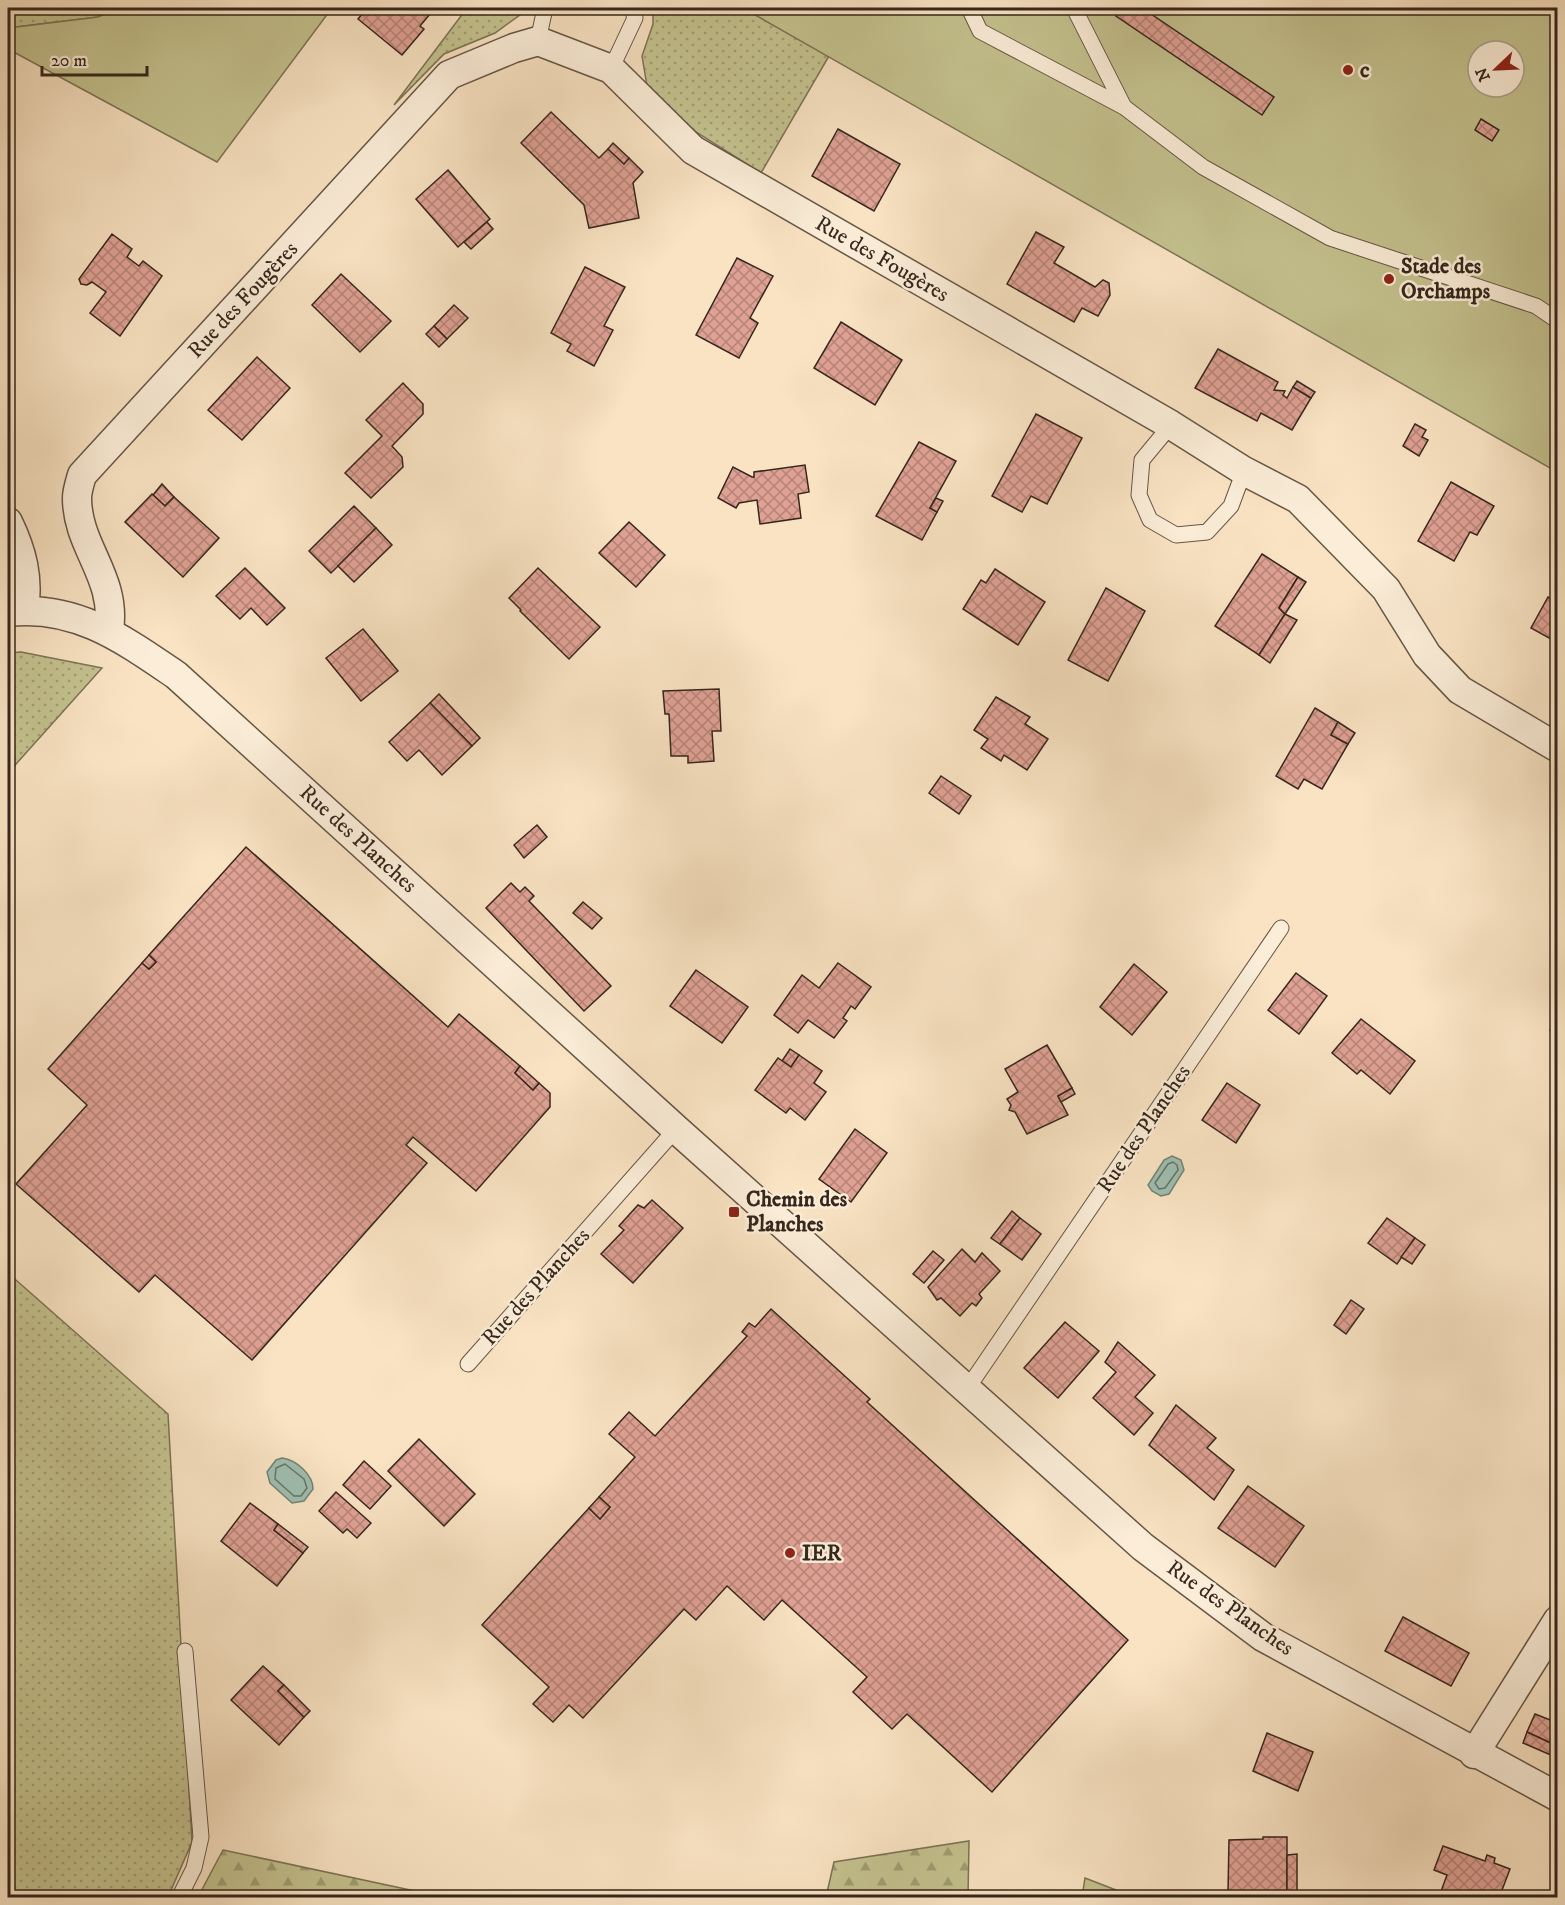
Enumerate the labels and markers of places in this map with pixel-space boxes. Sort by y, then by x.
place label: c [1360,57,1370,84]
marker: c [1341,63,1355,77]
place label: Stade des Orchamps [1401,253,1491,305]
marker: Stade des Orchamps [1382,272,1396,286]
place label: Chemin des Planches [746,1186,848,1238]
marker: Chemin des Planches [727,1205,741,1219]
place label: IER [802,1540,842,1567]
marker: IER [783,1546,797,1560]

